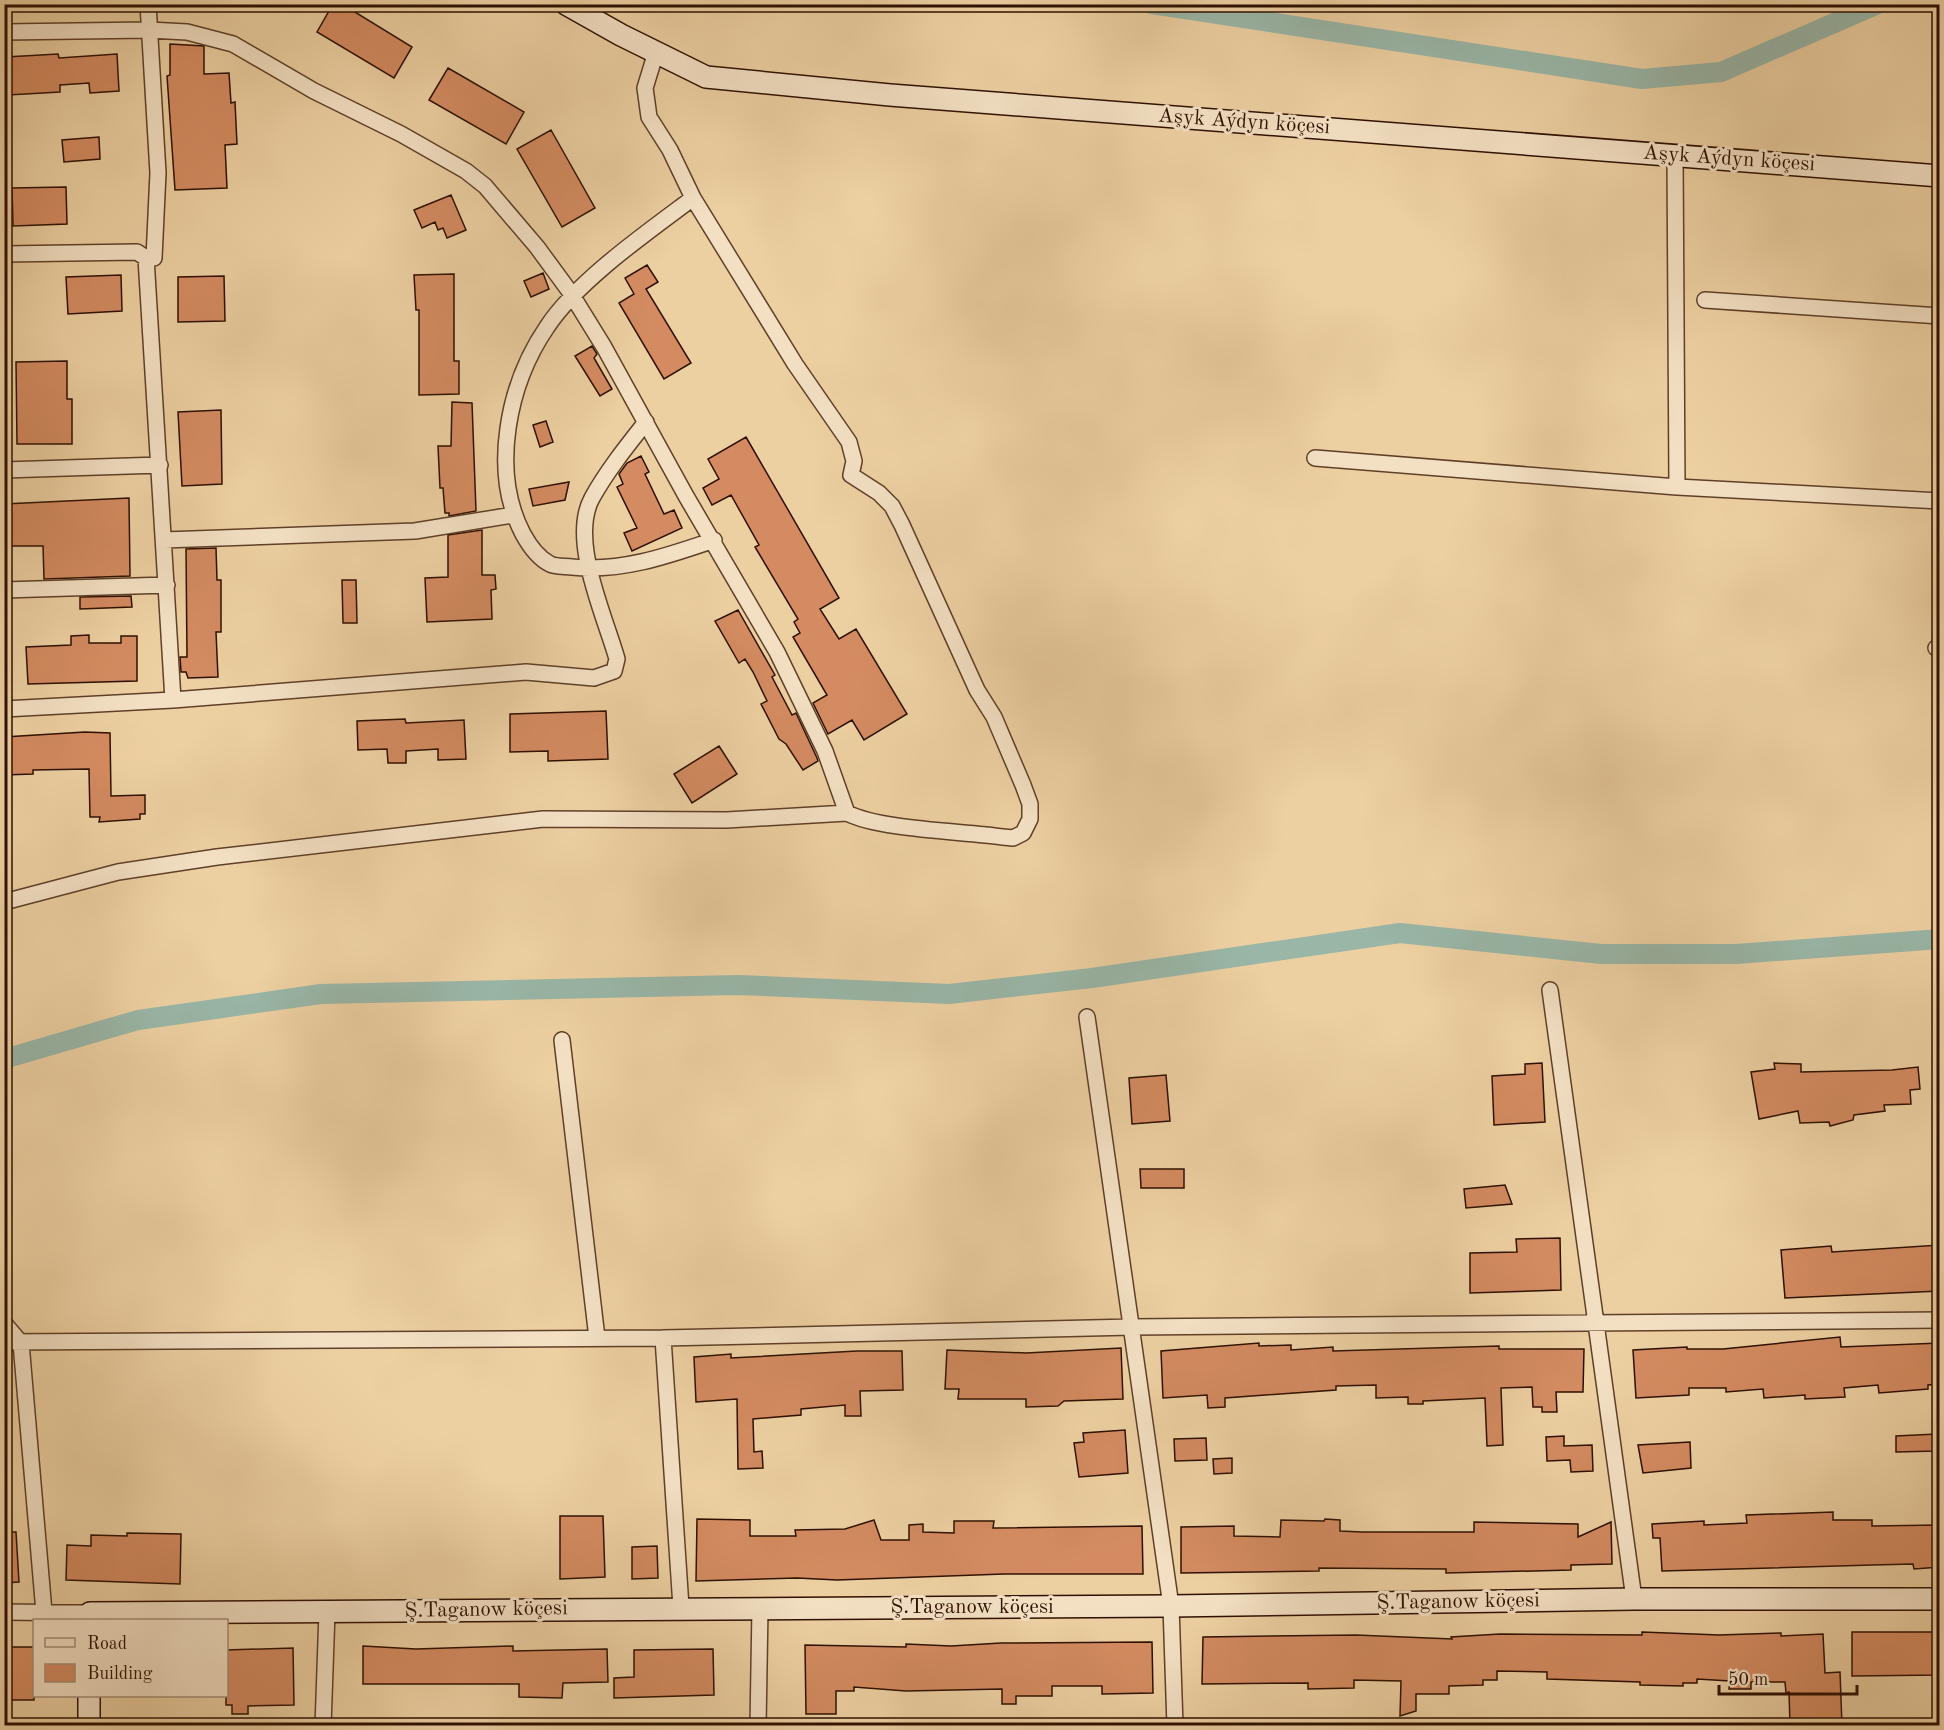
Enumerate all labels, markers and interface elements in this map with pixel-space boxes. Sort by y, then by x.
street label: Aşyk Aýdyn köçesi [1157,106,1331,138]
street label: Aşyk Aýdyn köçesi [1642,143,1816,175]
street label: Ş.Taganow köçesi [1376,1590,1540,1614]
street label: Ş.Taganow köçesi [890,1597,1054,1618]
street label: Ş.Taganow köçesi [404,1598,568,1622]
legend [33,1619,228,1697]
text: Road [87,1635,127,1653]
scale bar [1719,1658,1857,1696]
text: Building [87,1665,153,1683]
text: 50 m [1728,1671,1768,1689]

